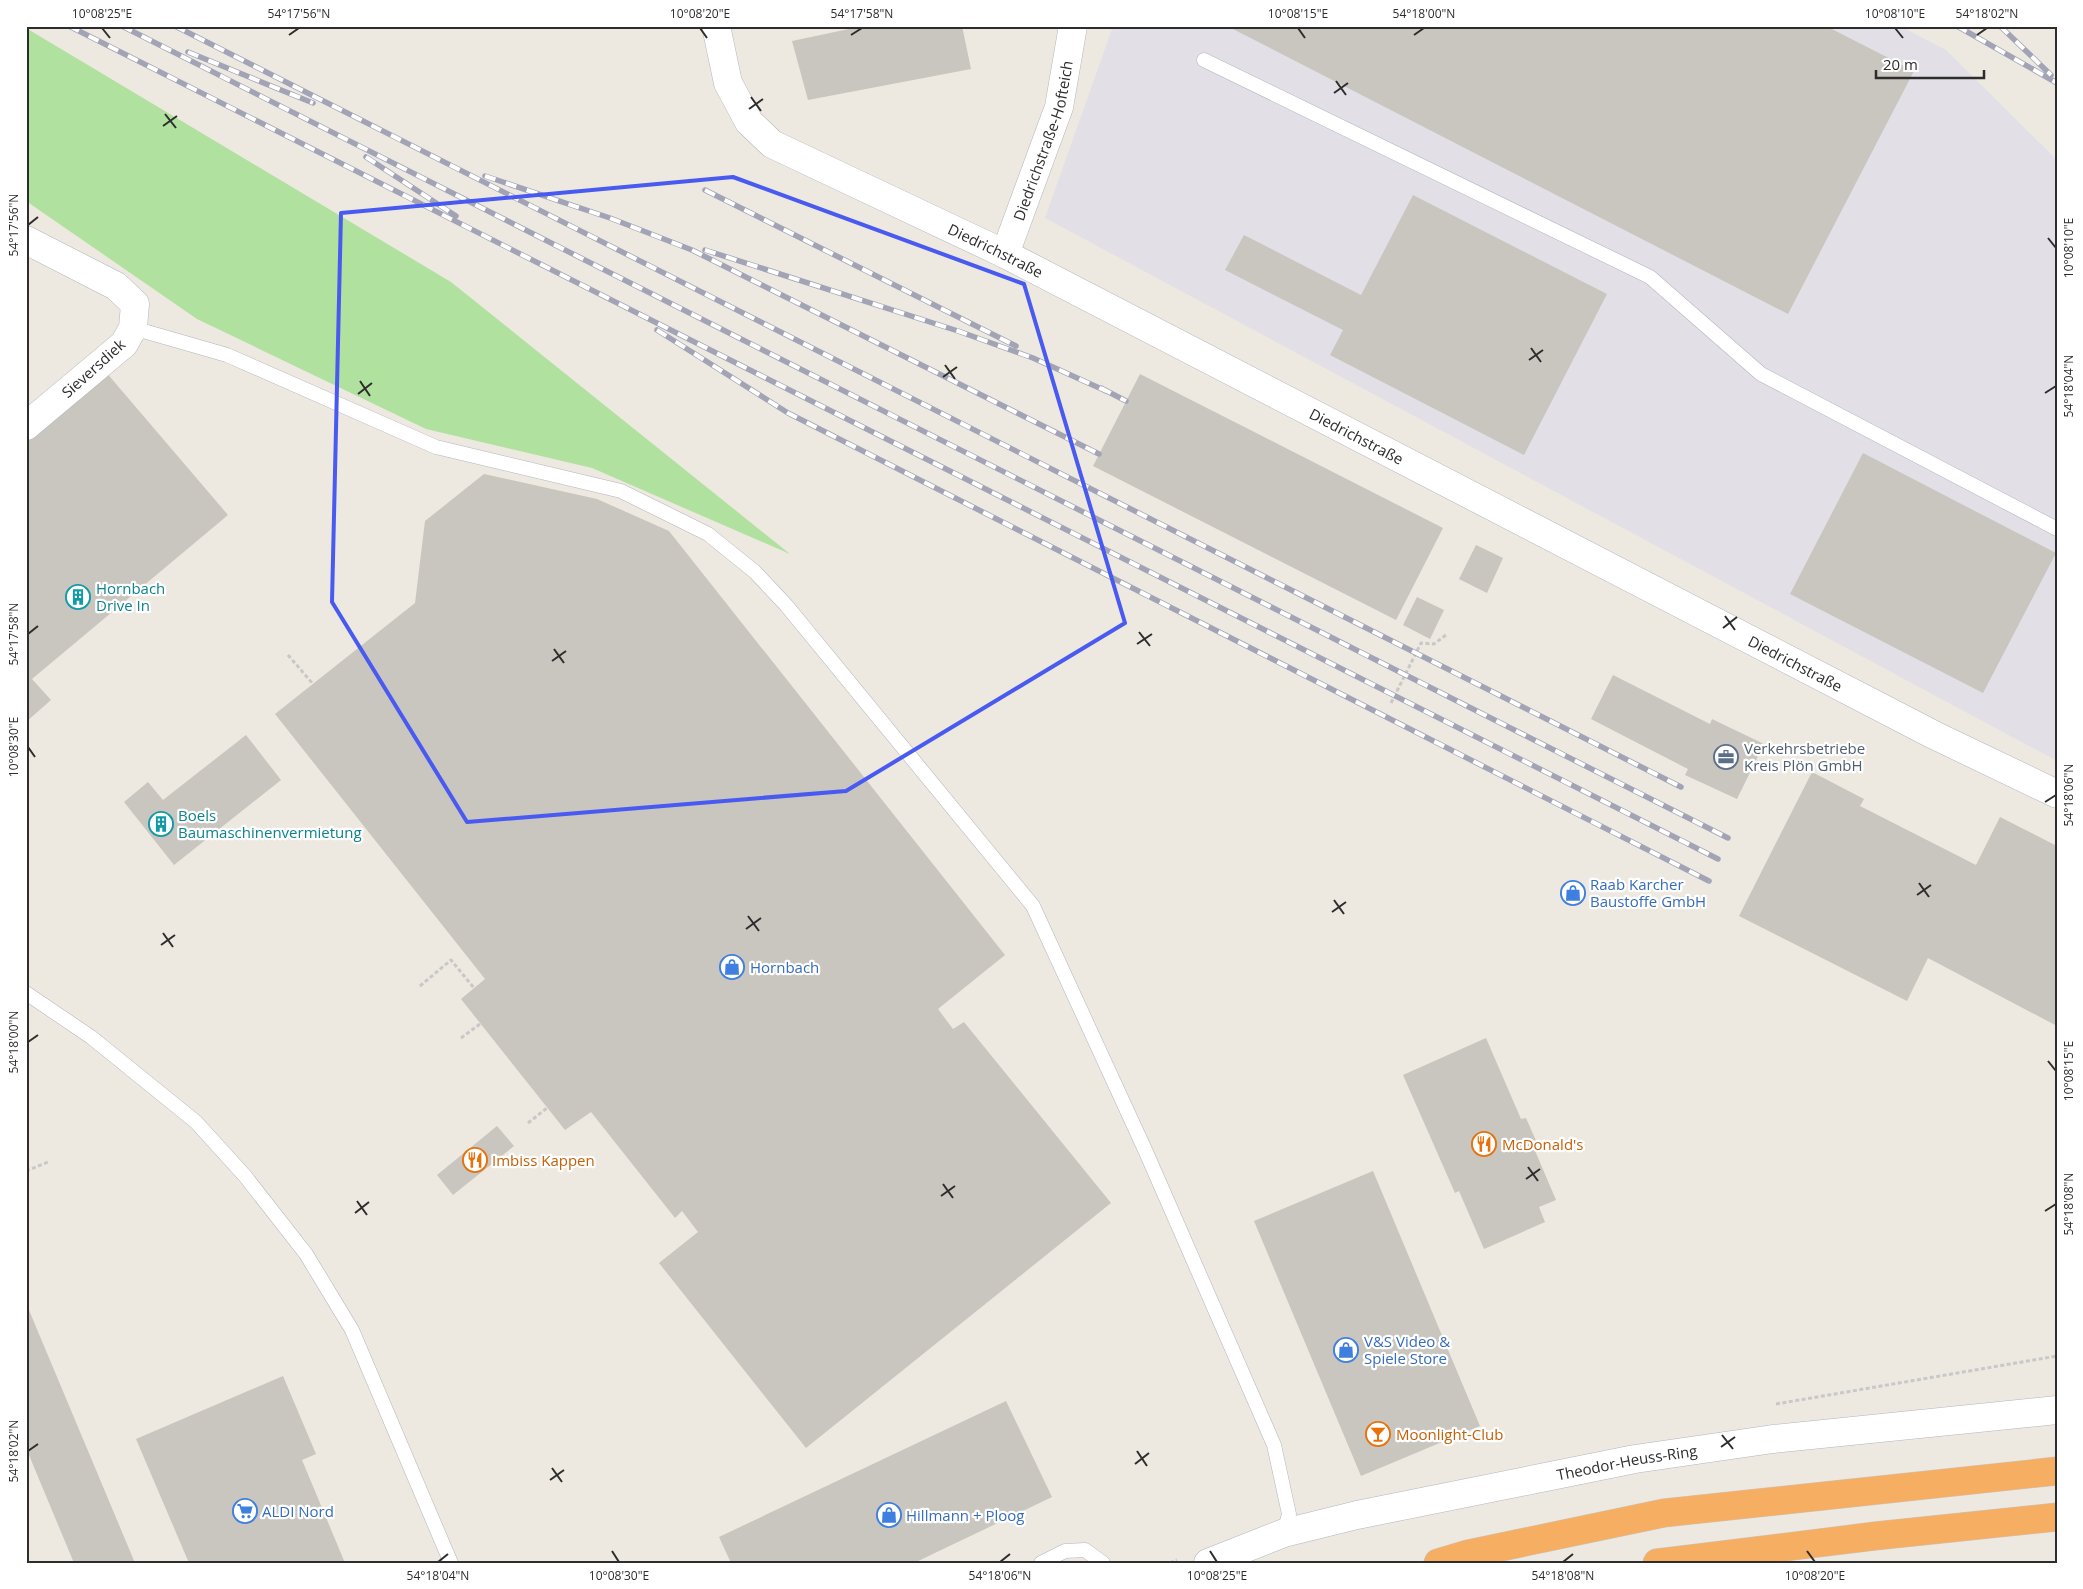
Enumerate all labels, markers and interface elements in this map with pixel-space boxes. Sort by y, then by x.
text: 10°08'25"E [72,5,132,22]
text: 54°17'56"N [268,5,330,22]
text: 10°08'20"E [670,5,730,22]
text: 54°17'58"N [831,5,893,22]
text: 10°08'15"E [1268,5,1328,22]
text: 54°18'00"N [1393,5,1455,22]
text: 10°08'10"E [1865,5,1925,22]
text: 54°18'02"N [1956,5,2018,22]
scale bar [1876,48,1983,80]
text: 20 m [1883,54,1918,74]
street label: Diedrichstraße-Hofteich [1008,59,1077,223]
text: 54°17'56"N [5,194,22,256]
text: 10°08'10"E [2060,218,2077,278]
street label: Diedrichstraße [945,219,1047,282]
street label: Sieversdiek [57,334,129,402]
text: 54°18'04"N [2060,355,2077,417]
street label: Diedrichstraße [1306,403,1407,469]
place label: Hornbach Drive In [96,578,165,615]
building icon: Hornbach Drive In [65,584,91,610]
text: 54°17'58"N [5,603,22,665]
street label: Diedrichstraße [1745,631,1846,696]
text: 10°08'30"E [5,717,22,777]
place label: Verkehrsbetriebe Kreis Plön GmbH [1744,738,1865,775]
office icon: Verkehrsbetriebe Kreis Plön GmbH [1713,744,1739,770]
text: 54°18'06"N [2060,764,2077,826]
place label: Boels Baumaschinenvermietung [178,805,362,842]
building icon: Boels Baumaschinenvermietung [148,811,174,837]
place label: Raab Karcher Baustoffe GmbH [1590,874,1706,911]
shop icon: Raab Karcher Baustoffe GmbH [1560,880,1586,906]
shop icon: Hornbach [719,954,745,980]
place label: Hornbach [750,957,819,977]
text: 54°18'00"N [5,1011,22,1073]
text: 10°08'15"E [2060,1041,2077,1101]
restaurant icon: McDonald's [1471,1131,1497,1157]
place label: McDonald's [1502,1134,1584,1154]
restaurant icon: Imbiss Kappen [462,1147,488,1173]
place label: Imbiss Kappen [492,1150,595,1170]
text: 54°18'08"N [2060,1173,2077,1235]
place label: V&S Video & Spiele Store [1364,1331,1450,1368]
shop icon: V&S Video & Spiele Store [1333,1337,1359,1363]
text: 54°18'02"N [5,1420,22,1482]
bar icon: Moonlight-Club [1365,1421,1391,1447]
place label: Moonlight-Club [1396,1424,1503,1444]
street label: Theodor-Heuss-Ring [1555,1440,1699,1485]
supermarket icon: ALDI Nord [232,1498,258,1524]
place label: ALDI Nord [262,1501,334,1521]
shop icon: Hillmann + Ploog [876,1502,902,1528]
place label: Hillmann + Ploog [906,1505,1024,1525]
text: 54°18'04"N [407,1567,469,1584]
text: 10°08'30"E [589,1567,649,1584]
text: 54°18'06"N [969,1567,1031,1584]
text: 10°08'25"E [1187,1567,1247,1584]
text: 54°18'08"N [1532,1567,1594,1584]
text: 10°08'20"E [1785,1567,1845,1584]

